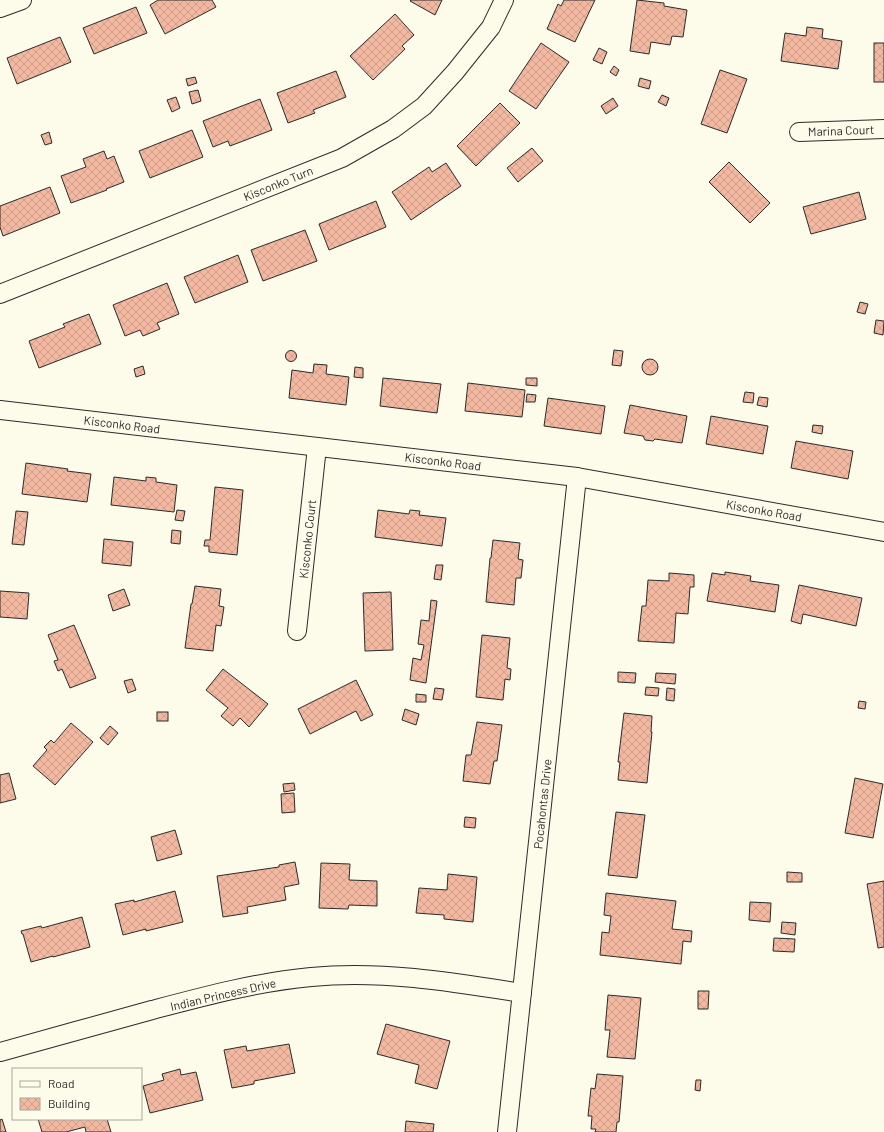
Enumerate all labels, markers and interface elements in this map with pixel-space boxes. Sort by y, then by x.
street label: Marina Court [808,122,874,138]
street label: Kisconko Turn [241,163,315,203]
street label: Kisconko Road [83,412,161,436]
street label: Kisconko Road [404,449,482,473]
street label: Kisconko Road [725,496,803,524]
street label: Kisconko Court [296,499,318,579]
street label: Pocahontas Drive [530,758,554,850]
street label: Indian Princess Drive [169,975,277,1013]
legend [12,1068,142,1120]
text: Road [48,1076,75,1090]
text: Building [48,1096,90,1110]

